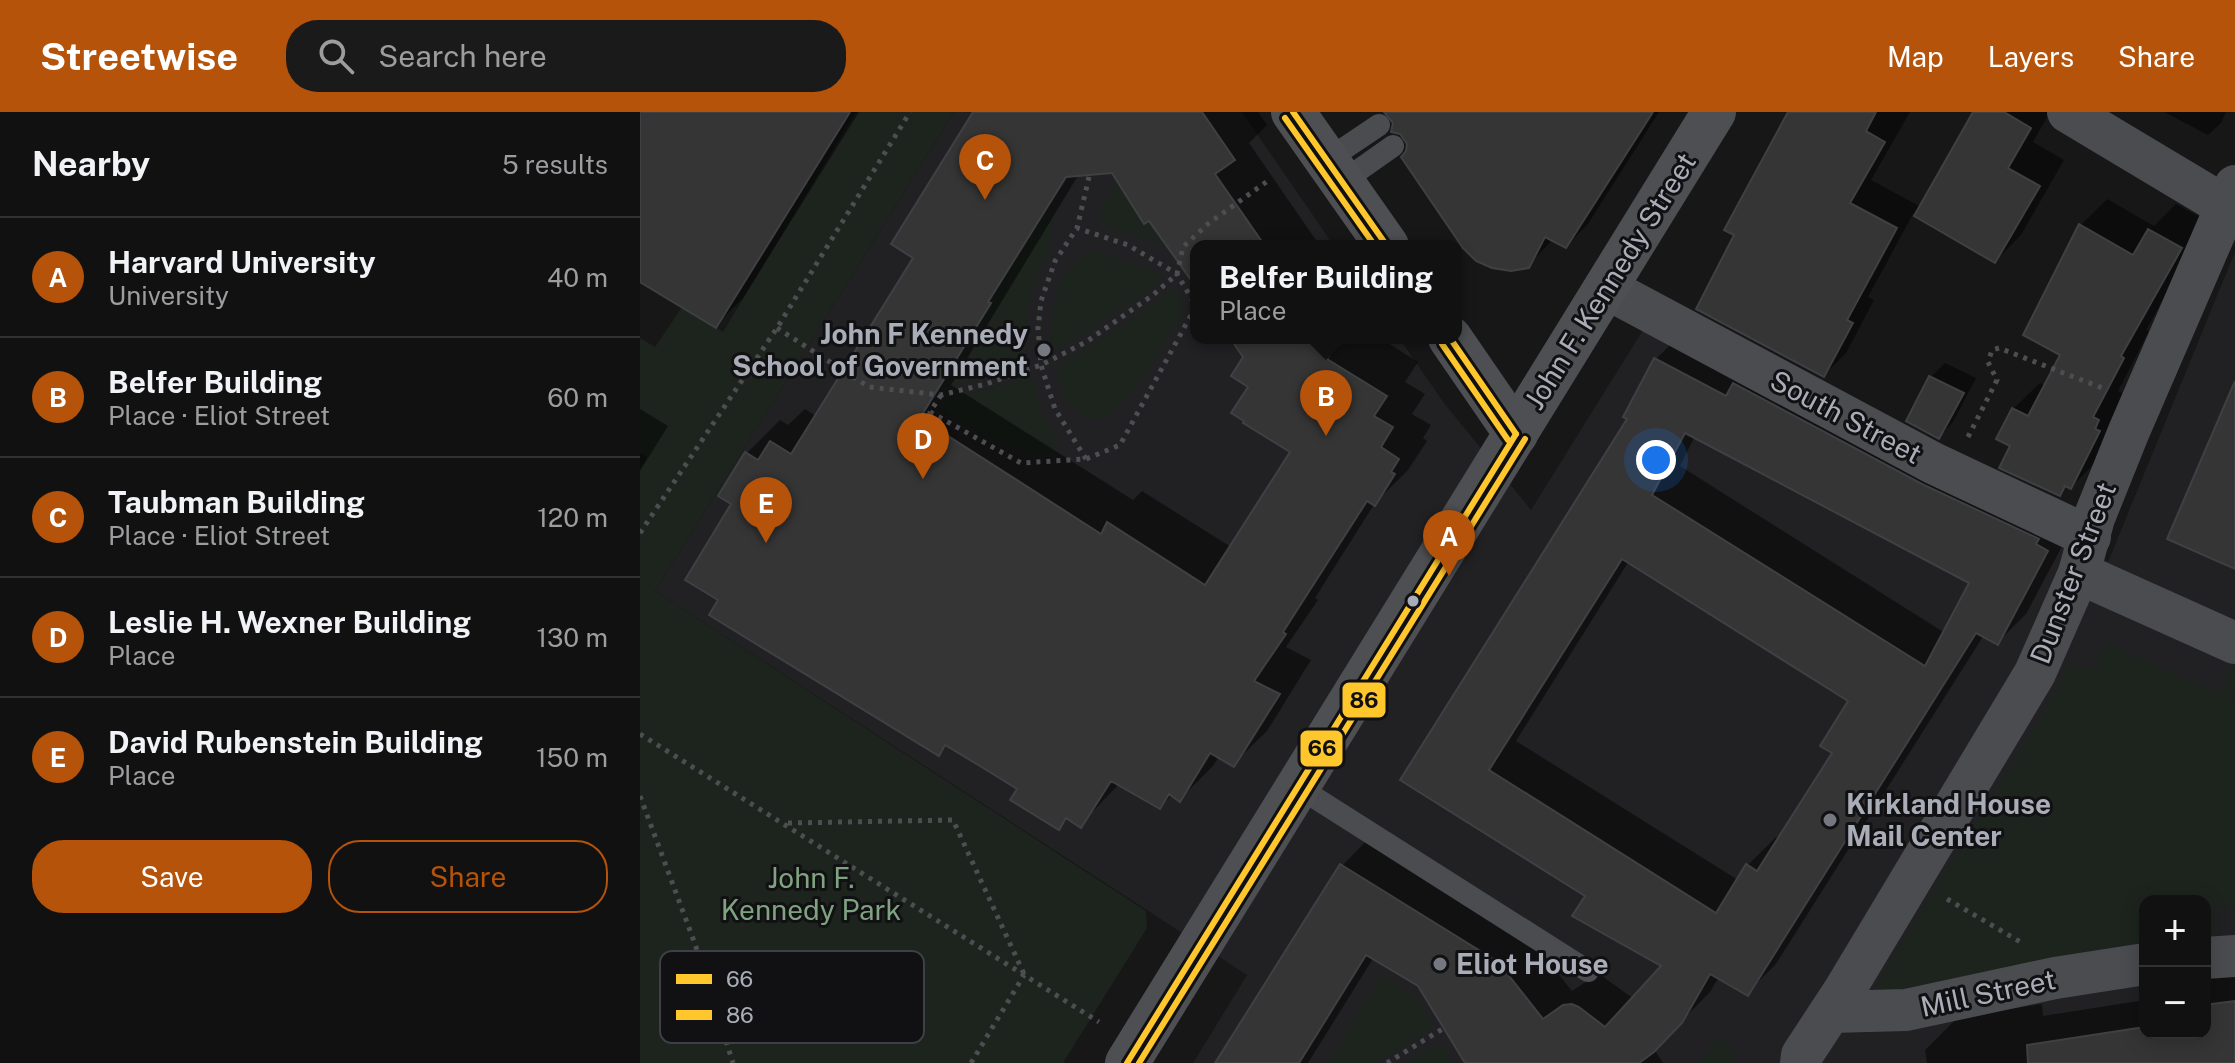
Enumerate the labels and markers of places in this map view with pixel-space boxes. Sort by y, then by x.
pin: C [959,134,1011,200]
place label: John F Kennedy School of Government [732,317,1028,382]
marker: John F Kennedy School of Government [1035,341,1053,359]
pin: B [1300,370,1352,436]
pin: D [897,413,949,479]
pin: E [740,477,792,543]
pin: A [1423,510,1475,576]
unlabelled marker [1405,593,1421,609]
place label: Kirkland House Mail Center [1846,787,2051,852]
marker: Kirkland House Mail Center [1821,811,1839,829]
place label: Eliot House [1456,947,1609,980]
marker: Eliot House [1431,955,1449,973]

